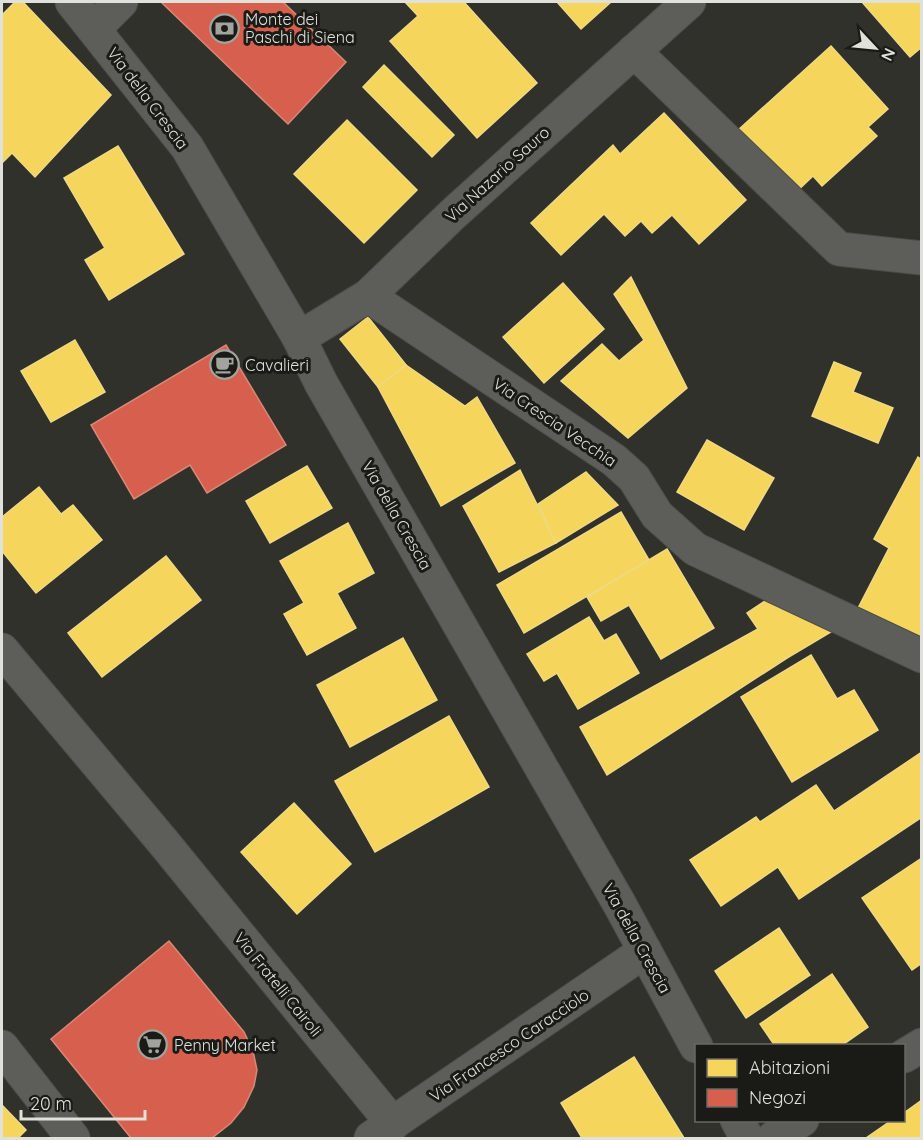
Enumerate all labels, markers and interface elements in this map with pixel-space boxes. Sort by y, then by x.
place label: Monte dei Paschi di Siena [245,9,355,47]
bank icon: Monte dei Paschi di Siena [208,12,240,44]
north arrow [845,18,905,78]
street label: Via della Crescia [103,43,193,153]
text: N [877,45,900,64]
street label: Via Nazario Sauro [441,122,553,226]
cafe icon: Cavalieri [208,349,240,381]
place label: Cavalieri [245,355,309,375]
street label: Via Crescia Vecchia [489,373,621,471]
street label: Via della Crescia [358,457,436,573]
street label: Via della Crescia [599,880,675,996]
street label: Via Fratelli Cairoli [230,928,326,1040]
street label: Via Francesco Caracciolo [426,984,592,1106]
supermarket icon: Penny Market [137,1029,169,1061]
place label: Penny Market [174,1035,276,1055]
legend [695,1044,905,1122]
text: Abitazioni [749,1056,830,1079]
scale bar [21,1083,146,1121]
text: Negozi [749,1086,806,1109]
text: 20 m [30,1092,72,1115]

